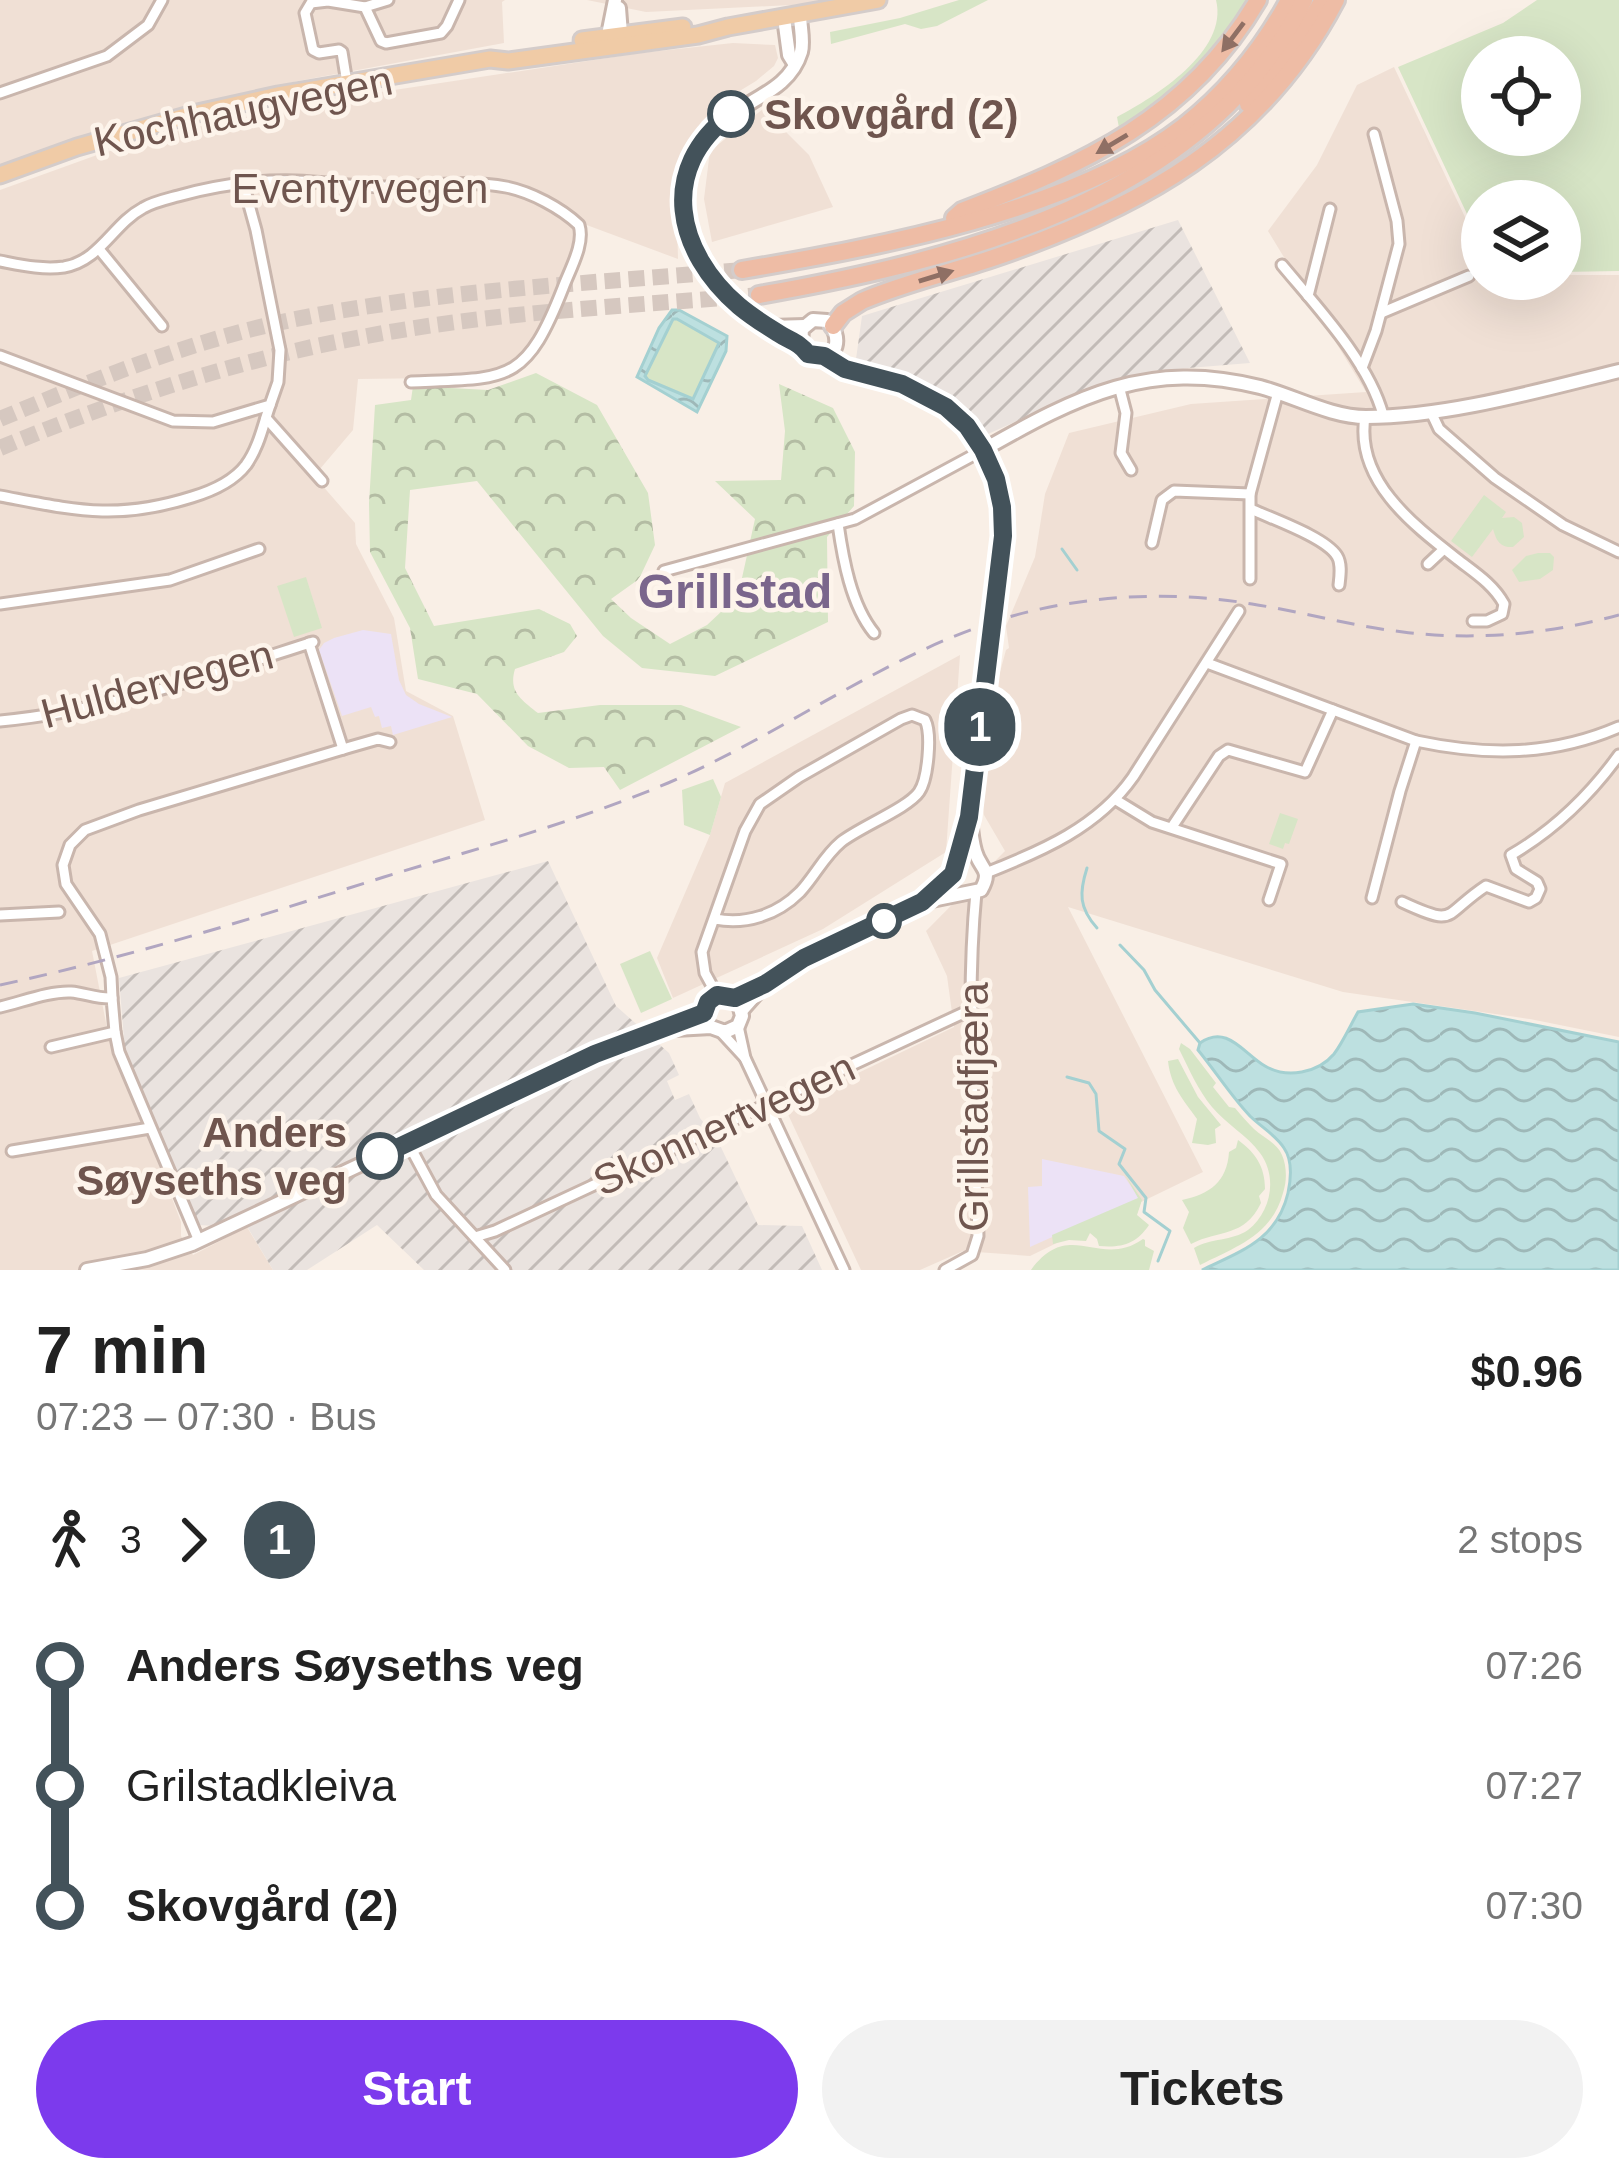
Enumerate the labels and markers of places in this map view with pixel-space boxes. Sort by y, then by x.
place label: Skovgård (2) [764,91,1018,138]
marker: Skovgård (2) [709,92,753,136]
unlabelled marker [868,905,900,937]
place label: Anders Søyseths veg [76,1109,347,1204]
marker: Anders Søyseths veg [358,1134,402,1178]

